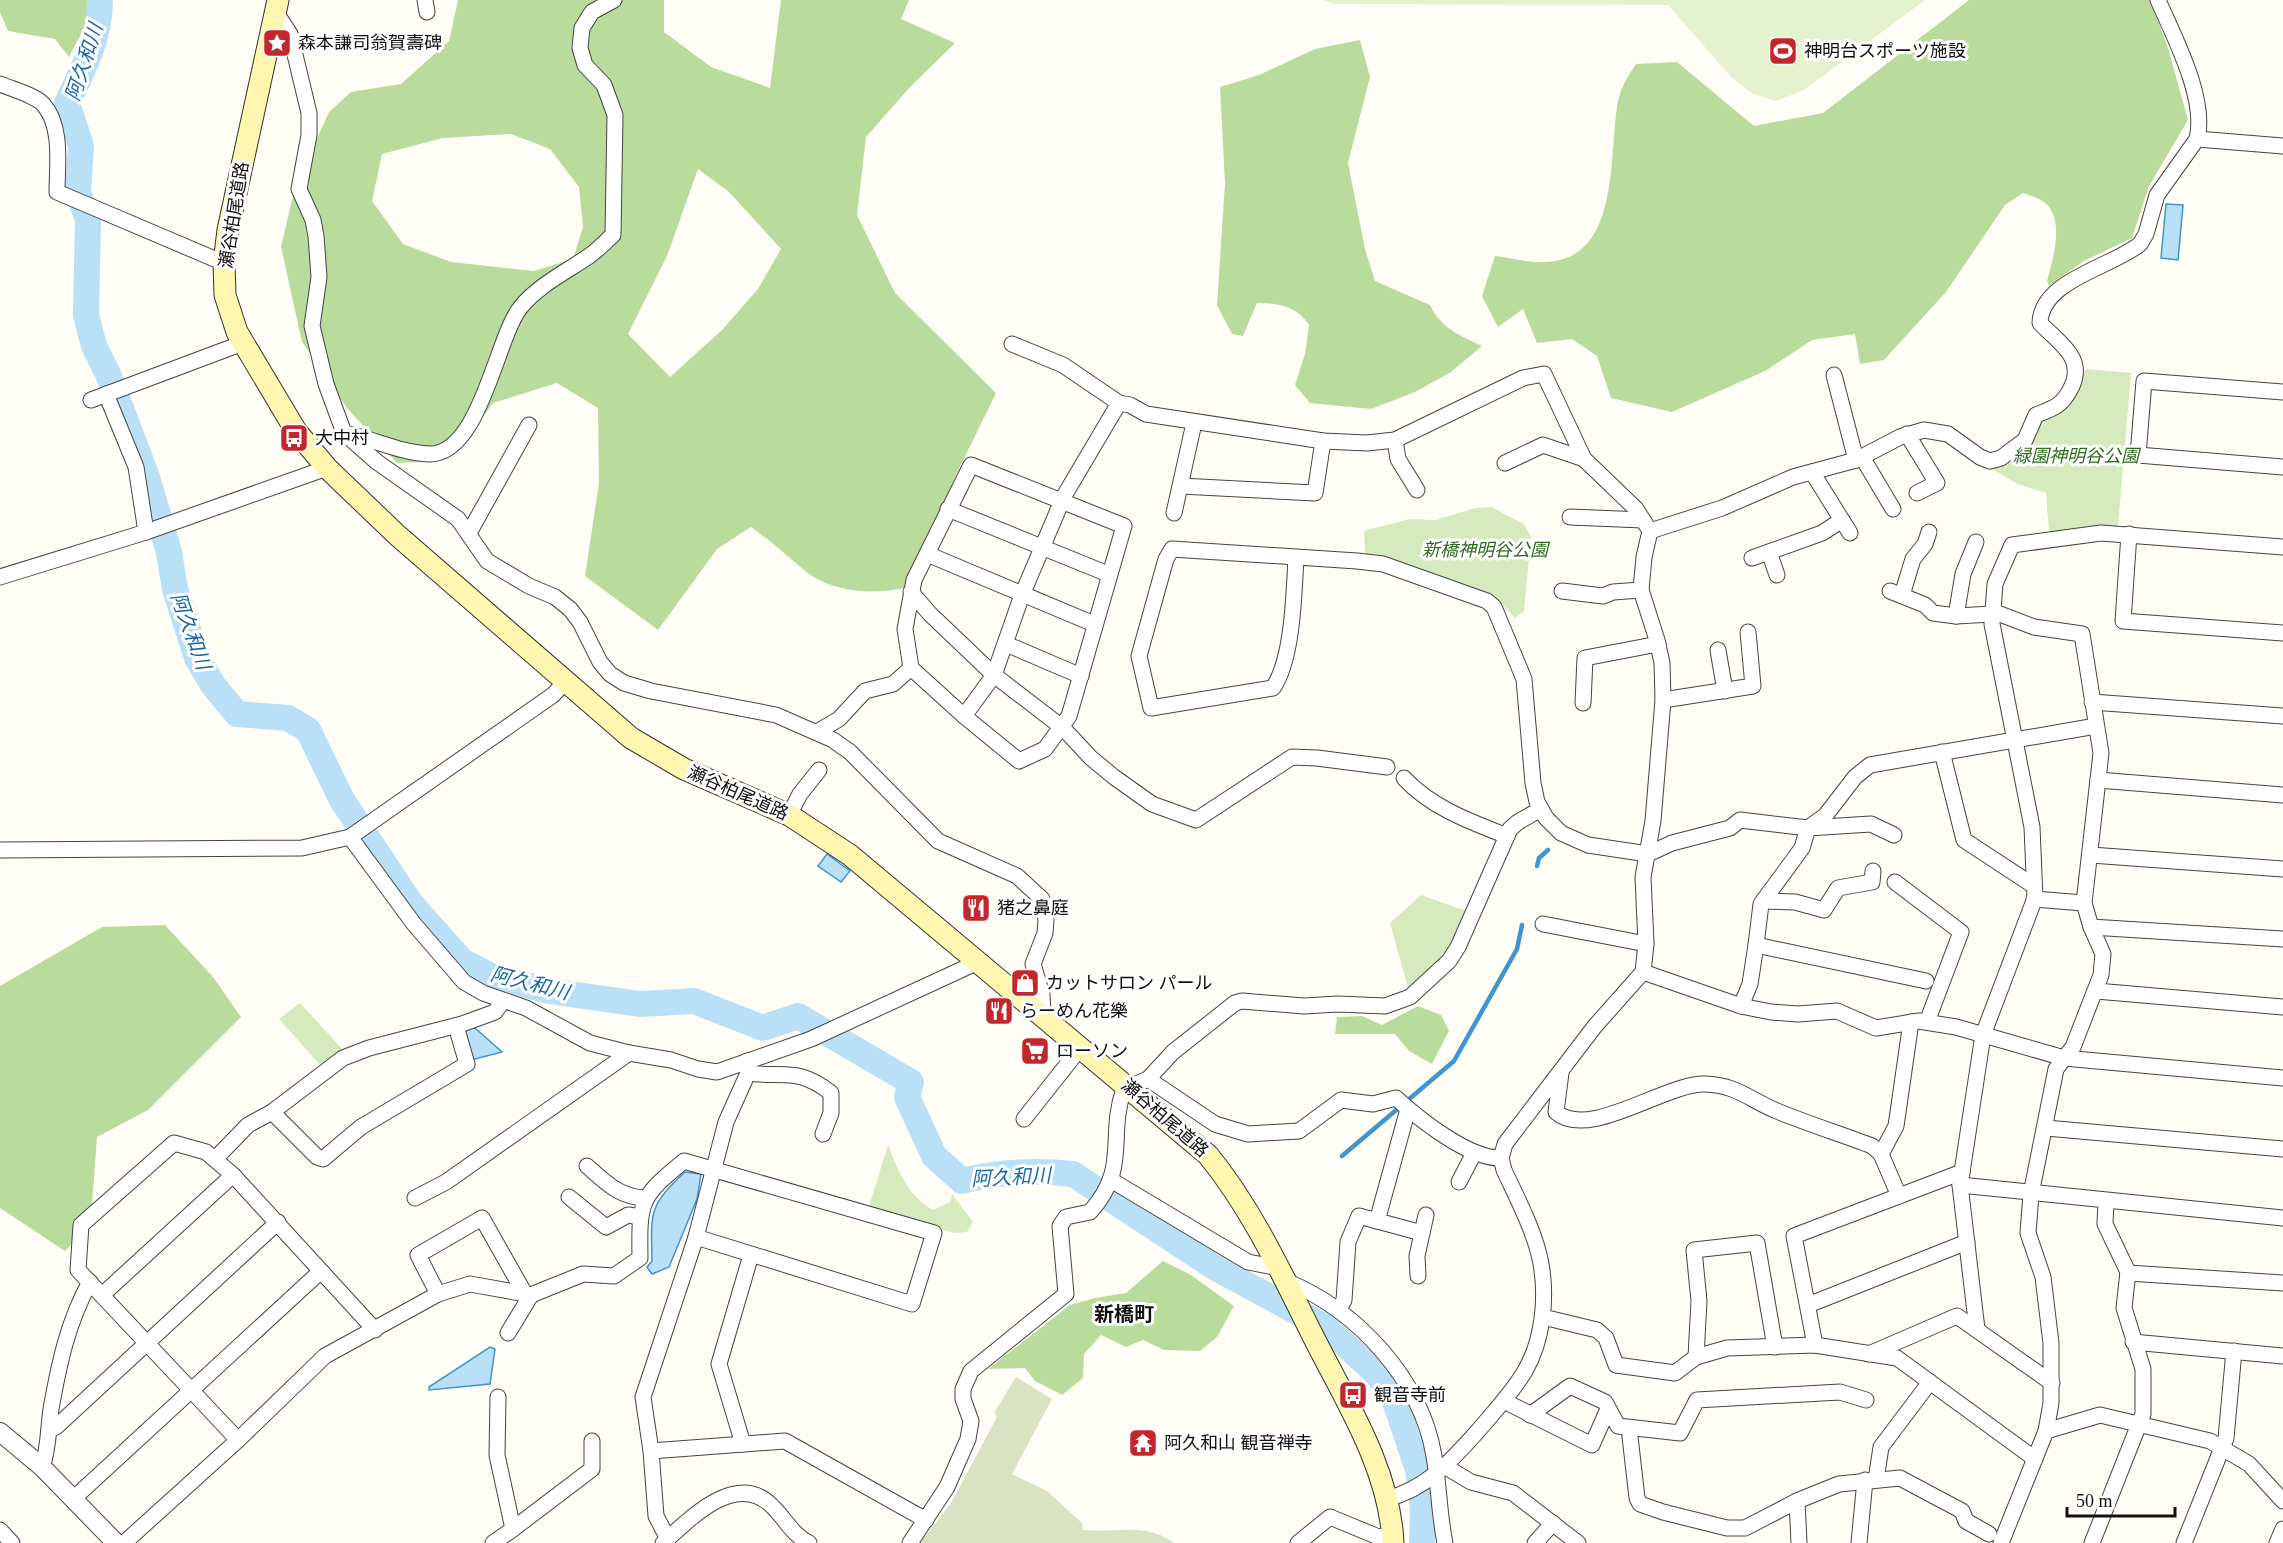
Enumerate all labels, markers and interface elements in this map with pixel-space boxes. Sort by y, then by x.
water label: 阿久和川 [61,19,107,103]
place icon: 森本謙司翁賀壽碑 [261,27,293,59]
place label: 森本謙司翁賀壽碑 [298,33,442,53]
sports icon: 神明台スポーツ施設 [1767,35,1799,67]
place label: 神明台スポーツ施設 [1804,41,1966,61]
street label: 瀬谷柏尾道路 [216,160,252,270]
bus stop icon: 大中村 [278,422,310,454]
place label: 大中村 [315,428,369,448]
park label: 緑園神明谷公園 [2013,446,2142,466]
park label: 新橋神明谷公園 [1422,540,1551,560]
water label: 阿久和川 [167,590,216,674]
street label: 瀬谷柏尾道路 [685,762,791,824]
restaurant icon: 猪之鼻庭 [960,892,992,924]
place label: 猪之鼻庭 [997,898,1069,918]
water label: 阿久和川 [489,963,573,1004]
shop icon: カットサロン パール [1009,967,1041,999]
place label: カットサロン パール [1046,973,1213,993]
restaurant icon: らーめん花樂 [983,995,1015,1027]
place label: らーめん花樂 [1020,1001,1128,1021]
supermarket icon: ローソン [1019,1035,1051,1067]
place label: ローソン [1056,1041,1128,1061]
street label: 瀬谷柏尾道路 [1118,1075,1212,1161]
water label: 阿久和川 [970,1164,1054,1190]
district label: 新橋町 [1094,1303,1154,1325]
bus stop icon: 観音寺前 [1337,1379,1369,1411]
place label: 観音寺前 [1374,1385,1446,1405]
temple icon: 阿久和山 観音禅寺 [1127,1427,1159,1459]
place label: 阿久和山 観音禅寺 [1164,1433,1313,1453]
scale bar [2067,1480,2175,1518]
text: 50 m [2076,1491,2113,1511]

